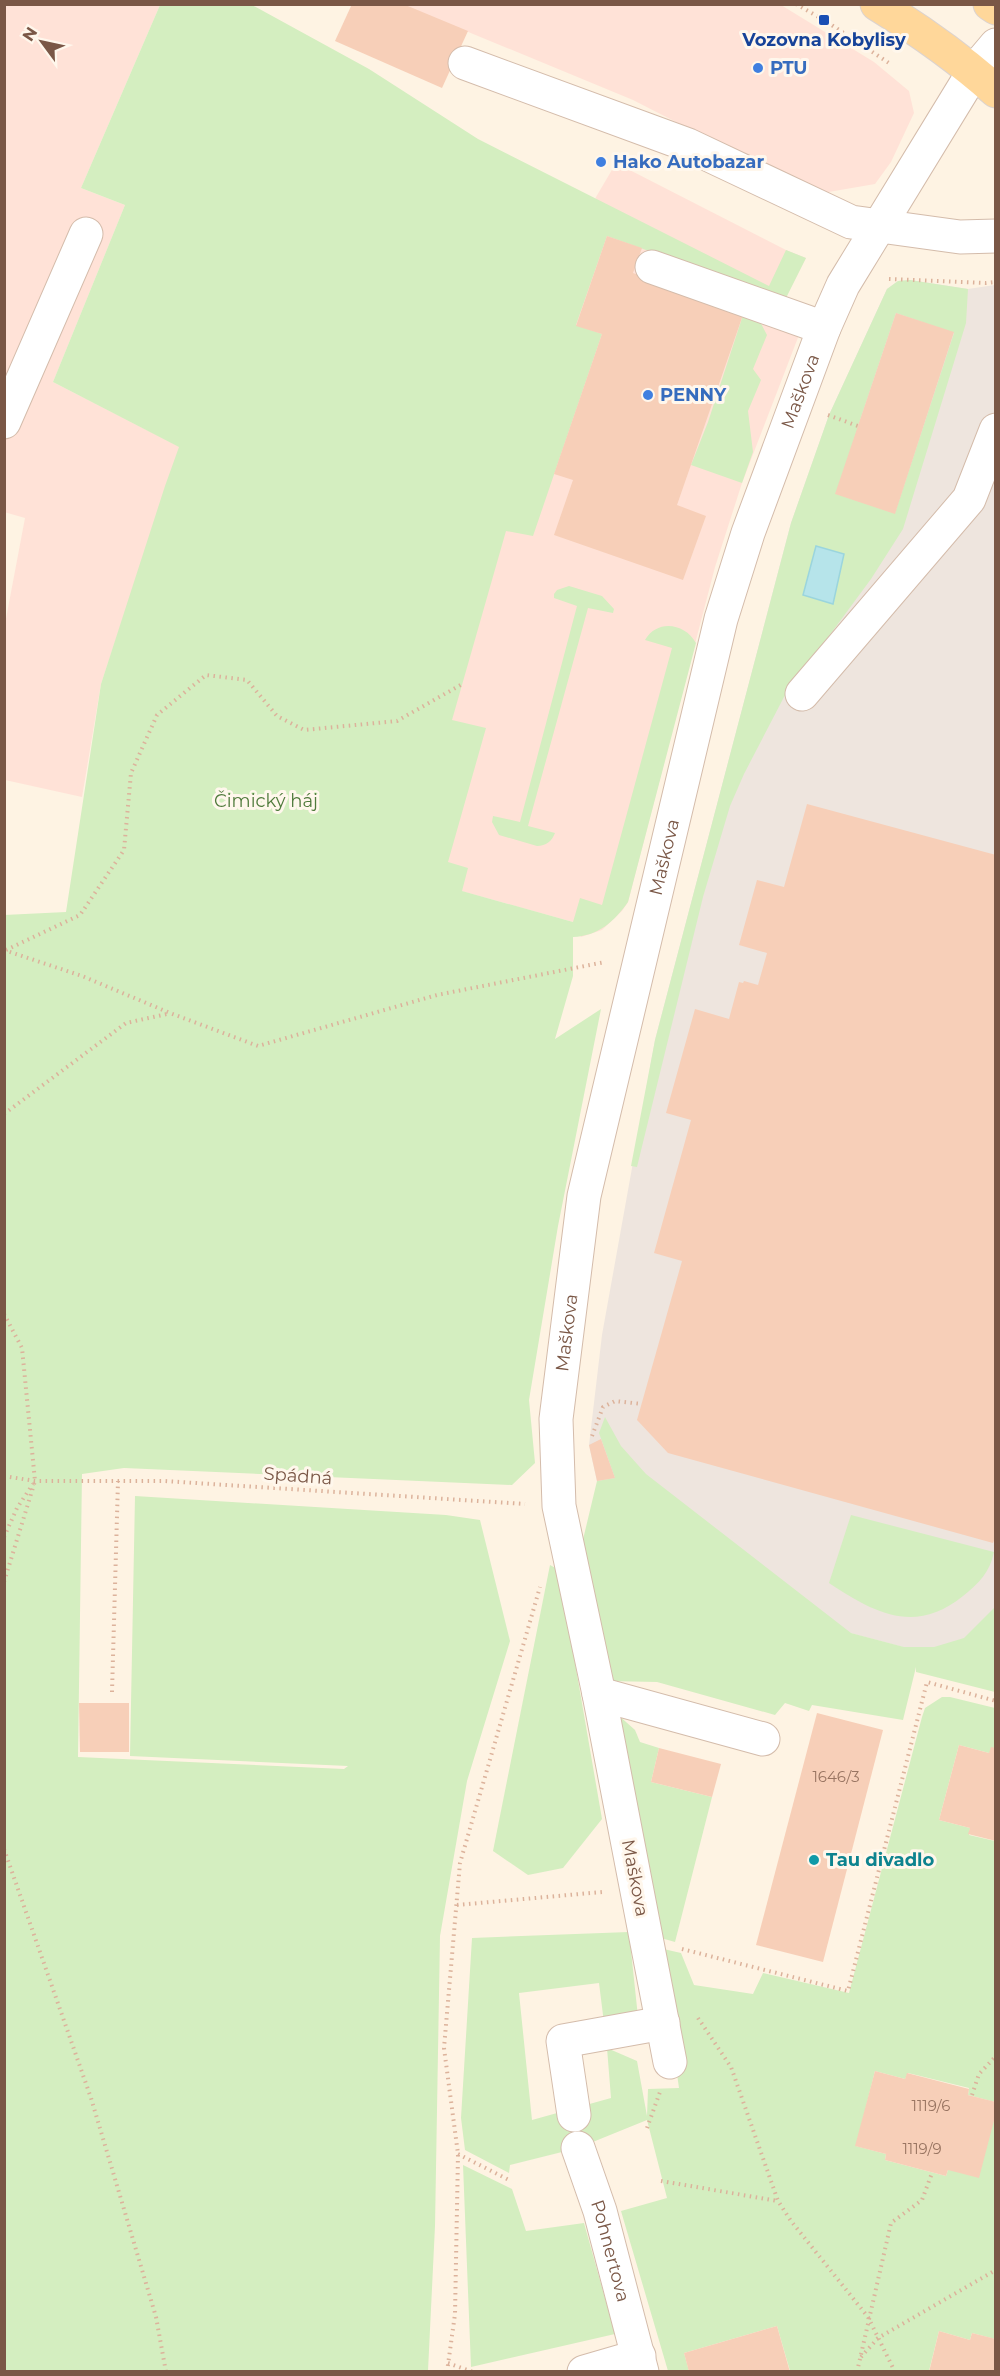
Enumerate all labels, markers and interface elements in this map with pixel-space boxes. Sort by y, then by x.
north arrow [12,12,72,72]
marker: Vozovna Kobylisy [817,13,831,27]
text: N [18,24,41,45]
place label: Vozovna Kobylisy [741,29,906,51]
place label: PTU [770,57,808,79]
marker: PTU [751,61,765,75]
place label: Hako Autobazar [613,151,764,173]
marker: Hako Autobazar [594,155,608,169]
street label: Maškova [777,351,824,432]
place label: PENNY [660,384,727,406]
marker: PENNY [641,388,655,402]
park label: Čimický háj [214,790,318,812]
street label: Maškova [645,817,684,898]
street label: Maškova [551,1293,583,1373]
street label: Spádná [263,1463,333,1489]
house number: 1646/3 [812,1767,860,1786]
street label: Maškova [617,1838,653,1918]
place label: Tau divadlo [826,1849,935,1871]
marker: Tau divadlo [807,1853,821,1867]
house number: 1119/6 [912,2096,950,2115]
house number: 1119/9 [902,2139,942,2158]
street label: Pohnertova [586,2197,634,2304]

